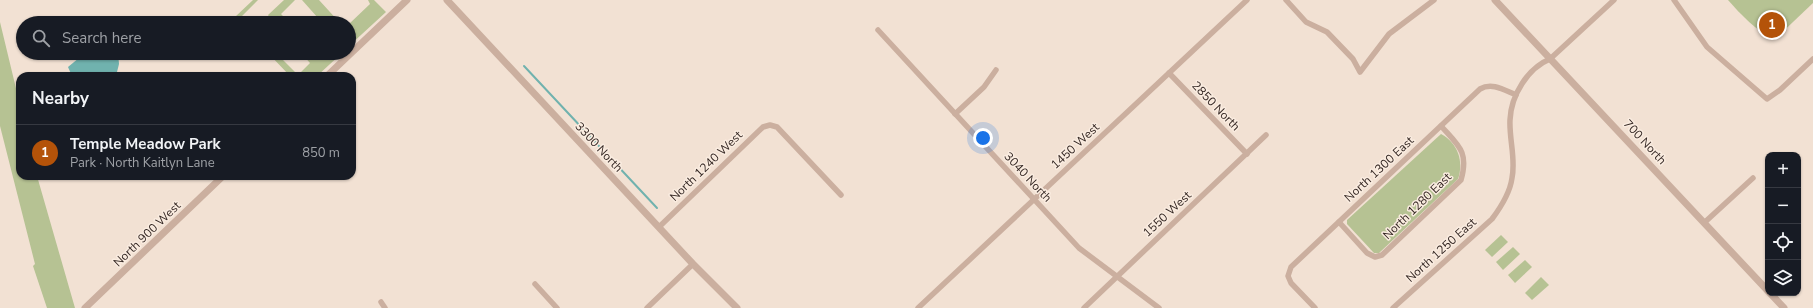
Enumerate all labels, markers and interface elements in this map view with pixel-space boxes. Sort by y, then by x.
pin: 1 [1759,10,1785,40]
search box [16,16,356,60]
icon: search [30,27,52,49]
text: Search here [62,28,142,48]
street label: 2850 North [1188,78,1244,134]
text: Nearby [32,87,89,110]
street label: 700 North [1620,116,1670,168]
street label: 3300 North [572,118,626,176]
street label: 1450 West [1047,119,1103,173]
street label: North 1240 West [666,127,746,205]
your location [973,128,993,148]
street label: North 1300 East [1341,132,1418,205]
text: Temple Meadow Park [70,134,221,154]
text: 1 [41,144,49,162]
text: 850 m [302,144,340,162]
street label: 3040 North [1001,148,1055,206]
map controls [1765,152,1801,296]
button: + [1765,152,1801,188]
text: Park · North Kaitlyn Lane [70,154,215,172]
street label: North 1280 East [1379,169,1455,243]
street label: 1550 West [1139,187,1195,241]
button: − [1765,188,1801,224]
street label: North 900 West [110,197,185,270]
street label: North 1250 East [1402,214,1480,286]
button: locate [1765,224,1801,260]
button: layers [1765,260,1801,296]

